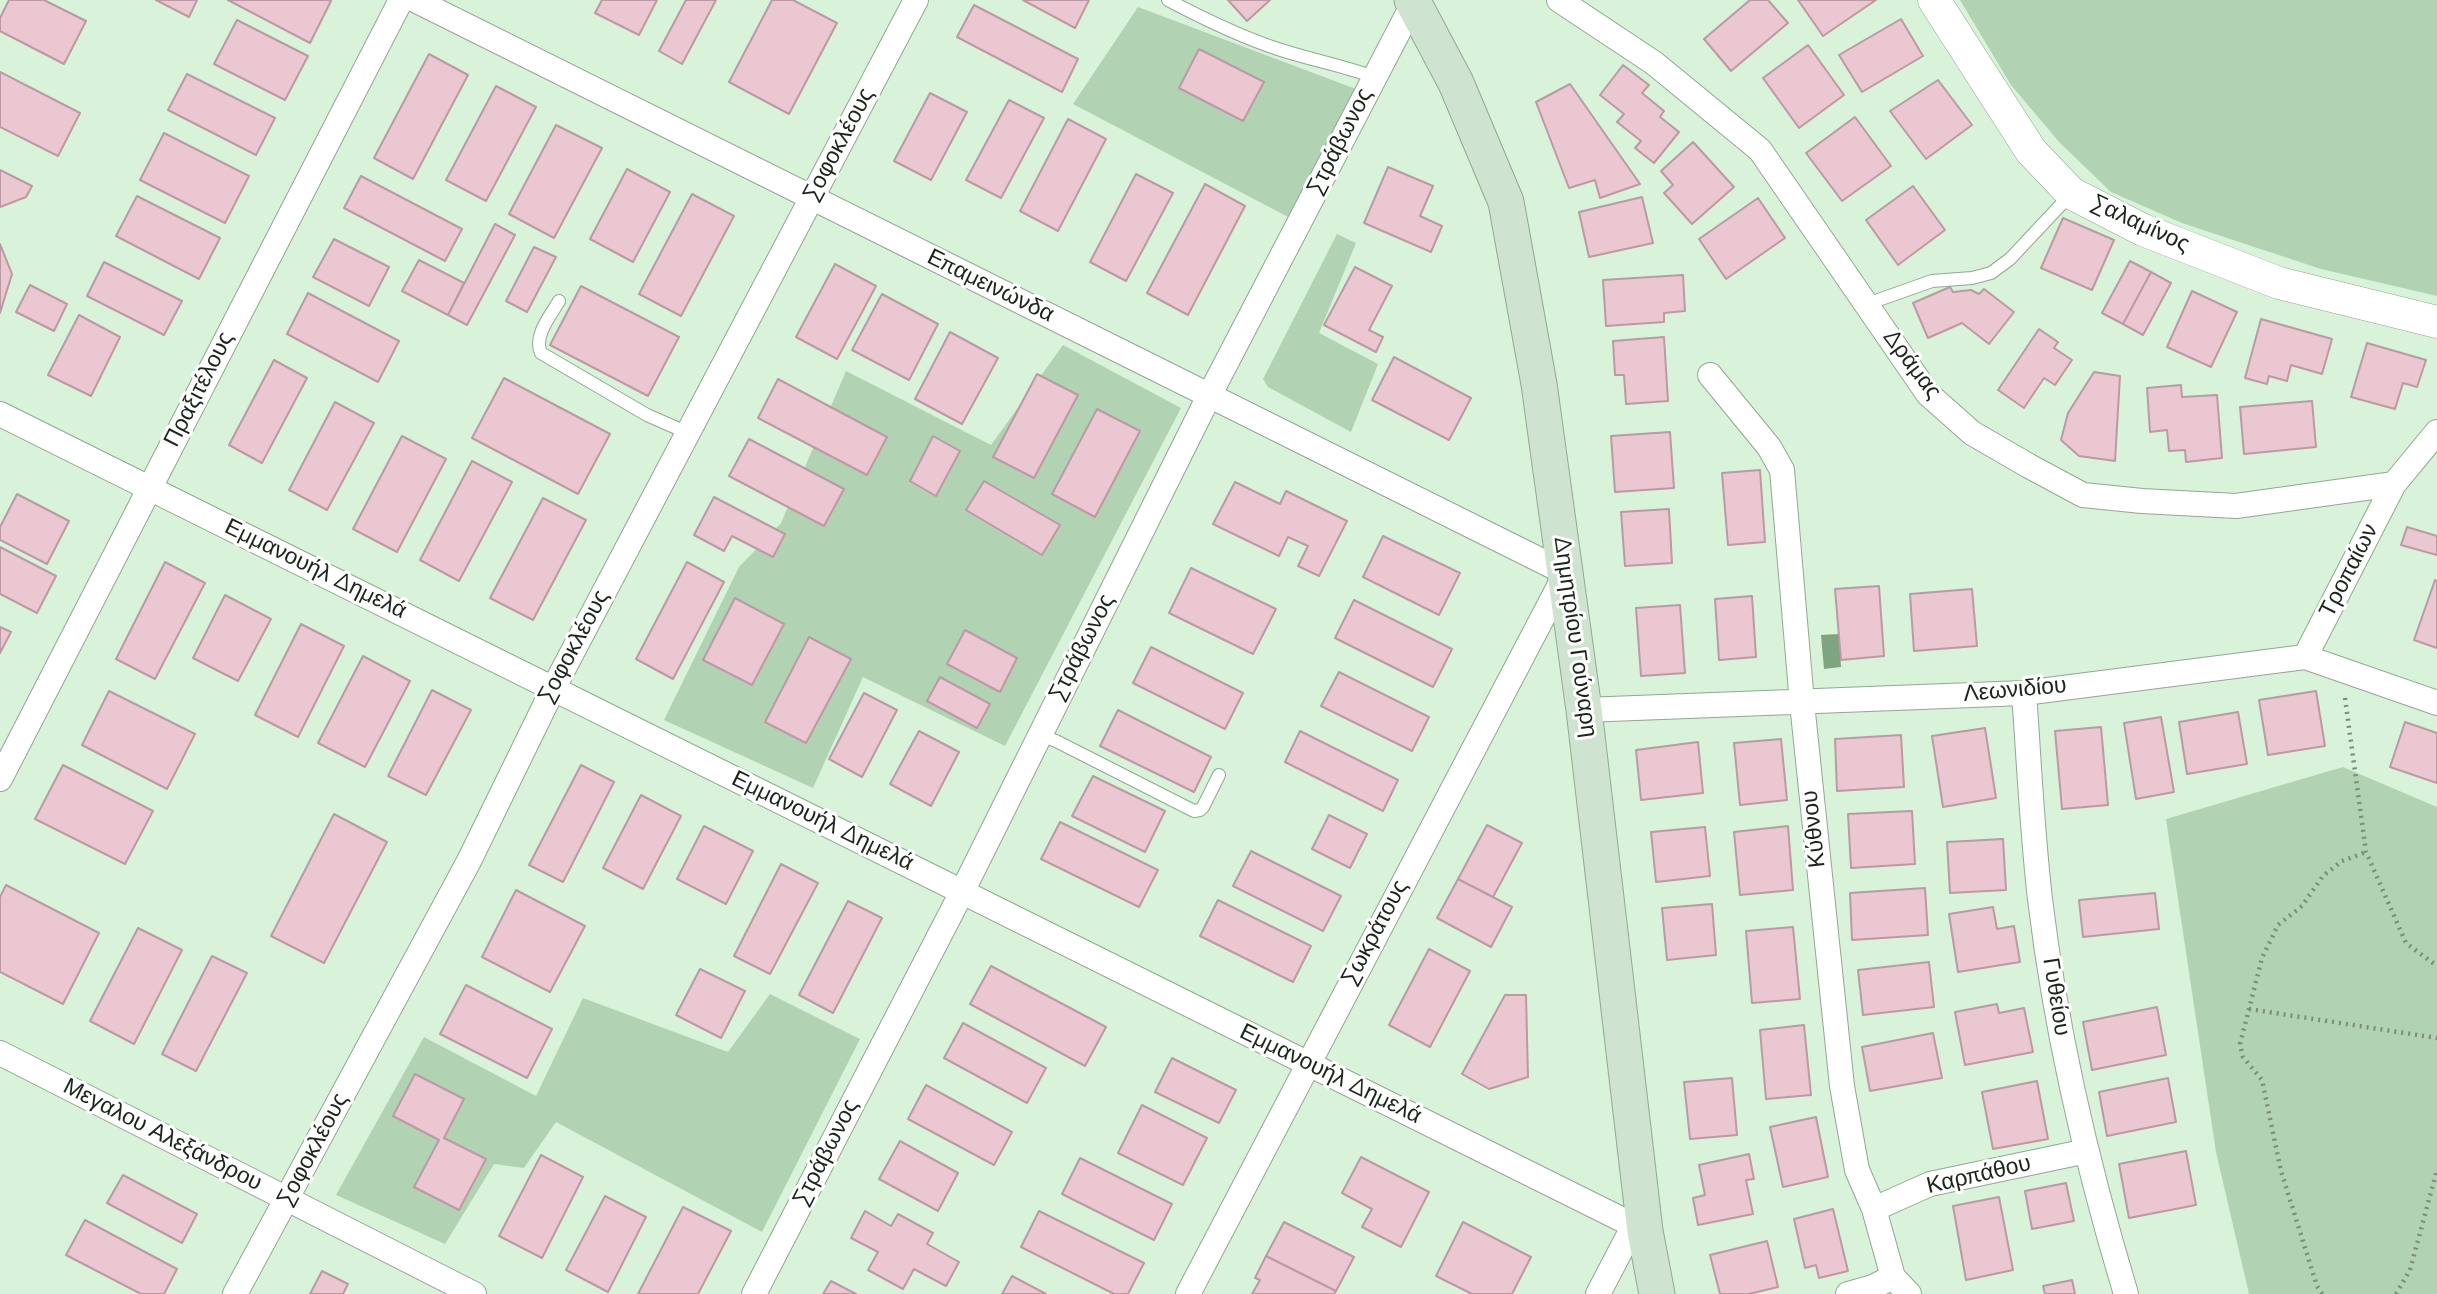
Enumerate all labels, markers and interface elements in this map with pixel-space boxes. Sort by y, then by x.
street label: Σοφοκλέους [799,84,881,206]
street label: Στράβωνος [1302,84,1380,200]
street label: Σαλαμίνος [2087,190,2193,260]
street label: Επαμεινώνδα [922,244,1058,330]
street label: Δράμας [1876,325,1946,405]
street label: Πραξιτέλους [159,328,241,452]
street label: Εμμανουήλ Δημελά [220,514,410,626]
street label: Τροπαίων [2315,520,2385,622]
street label: Δημητρίου Γούναρη [1546,535,1602,739]
street label: Σοφοκλέους [534,586,616,708]
street label: Στράβωνος [1044,590,1122,706]
street label: Λεωνιδίου [1962,673,2068,709]
street label: Εμμανουήλ Δημελά [727,766,917,878]
street label: Κύθνου [1797,789,1833,869]
street label: Σωκράτους [1337,876,1415,990]
street label: Γυθείου [2035,956,2075,1038]
street label: Εμμανουήλ Δημελά [1235,1019,1425,1131]
street label: Μεγαλου Αλεξάνδρου [58,1074,266,1198]
street label: Σοφοκλέους [273,1089,355,1211]
street label: Στράβωνος [788,1095,866,1211]
street label: Καρπάθου [1924,1151,2034,1201]

